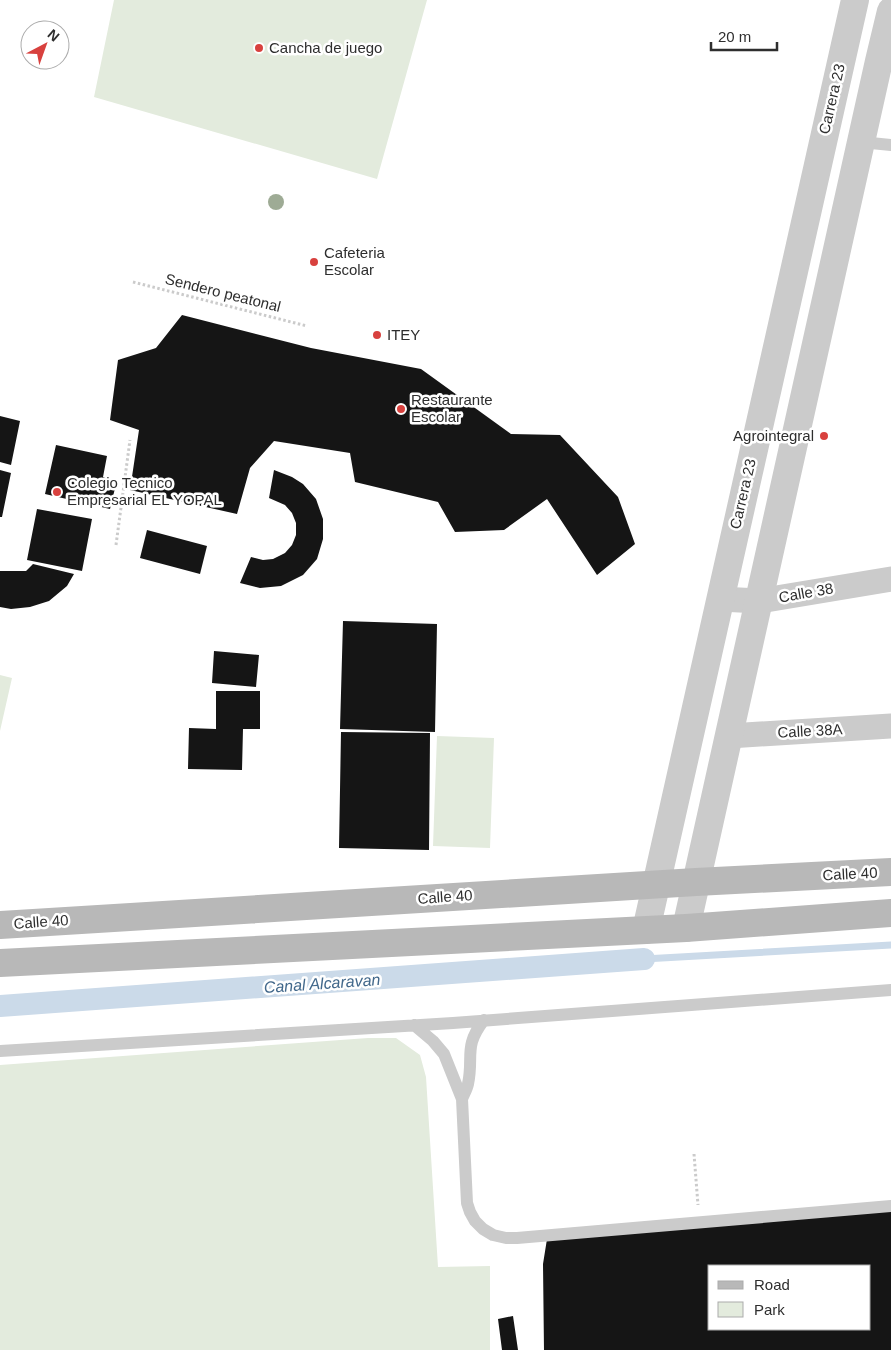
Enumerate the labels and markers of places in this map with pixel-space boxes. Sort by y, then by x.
place label: Cancha de juego [269,39,382,56]
marker: Cancha de juego [253,42,265,54]
place label: Cafeteria Escolar [324,244,386,278]
marker: Cafeteria Escolar [308,256,320,268]
place label: ITEY [387,326,420,343]
marker: ITEY [371,329,383,341]
place label: Restaurante Escolar [411,391,493,425]
marker: Restaurante Escolar [395,403,407,415]
place label: Agrointegral [733,427,814,444]
marker: Agrointegral [818,430,830,442]
place label: Colegio Tecnico Empresarial EL YOPAL [67,474,222,508]
marker: Colegio Tecnico Empresarial EL YOPAL [51,486,63,498]

